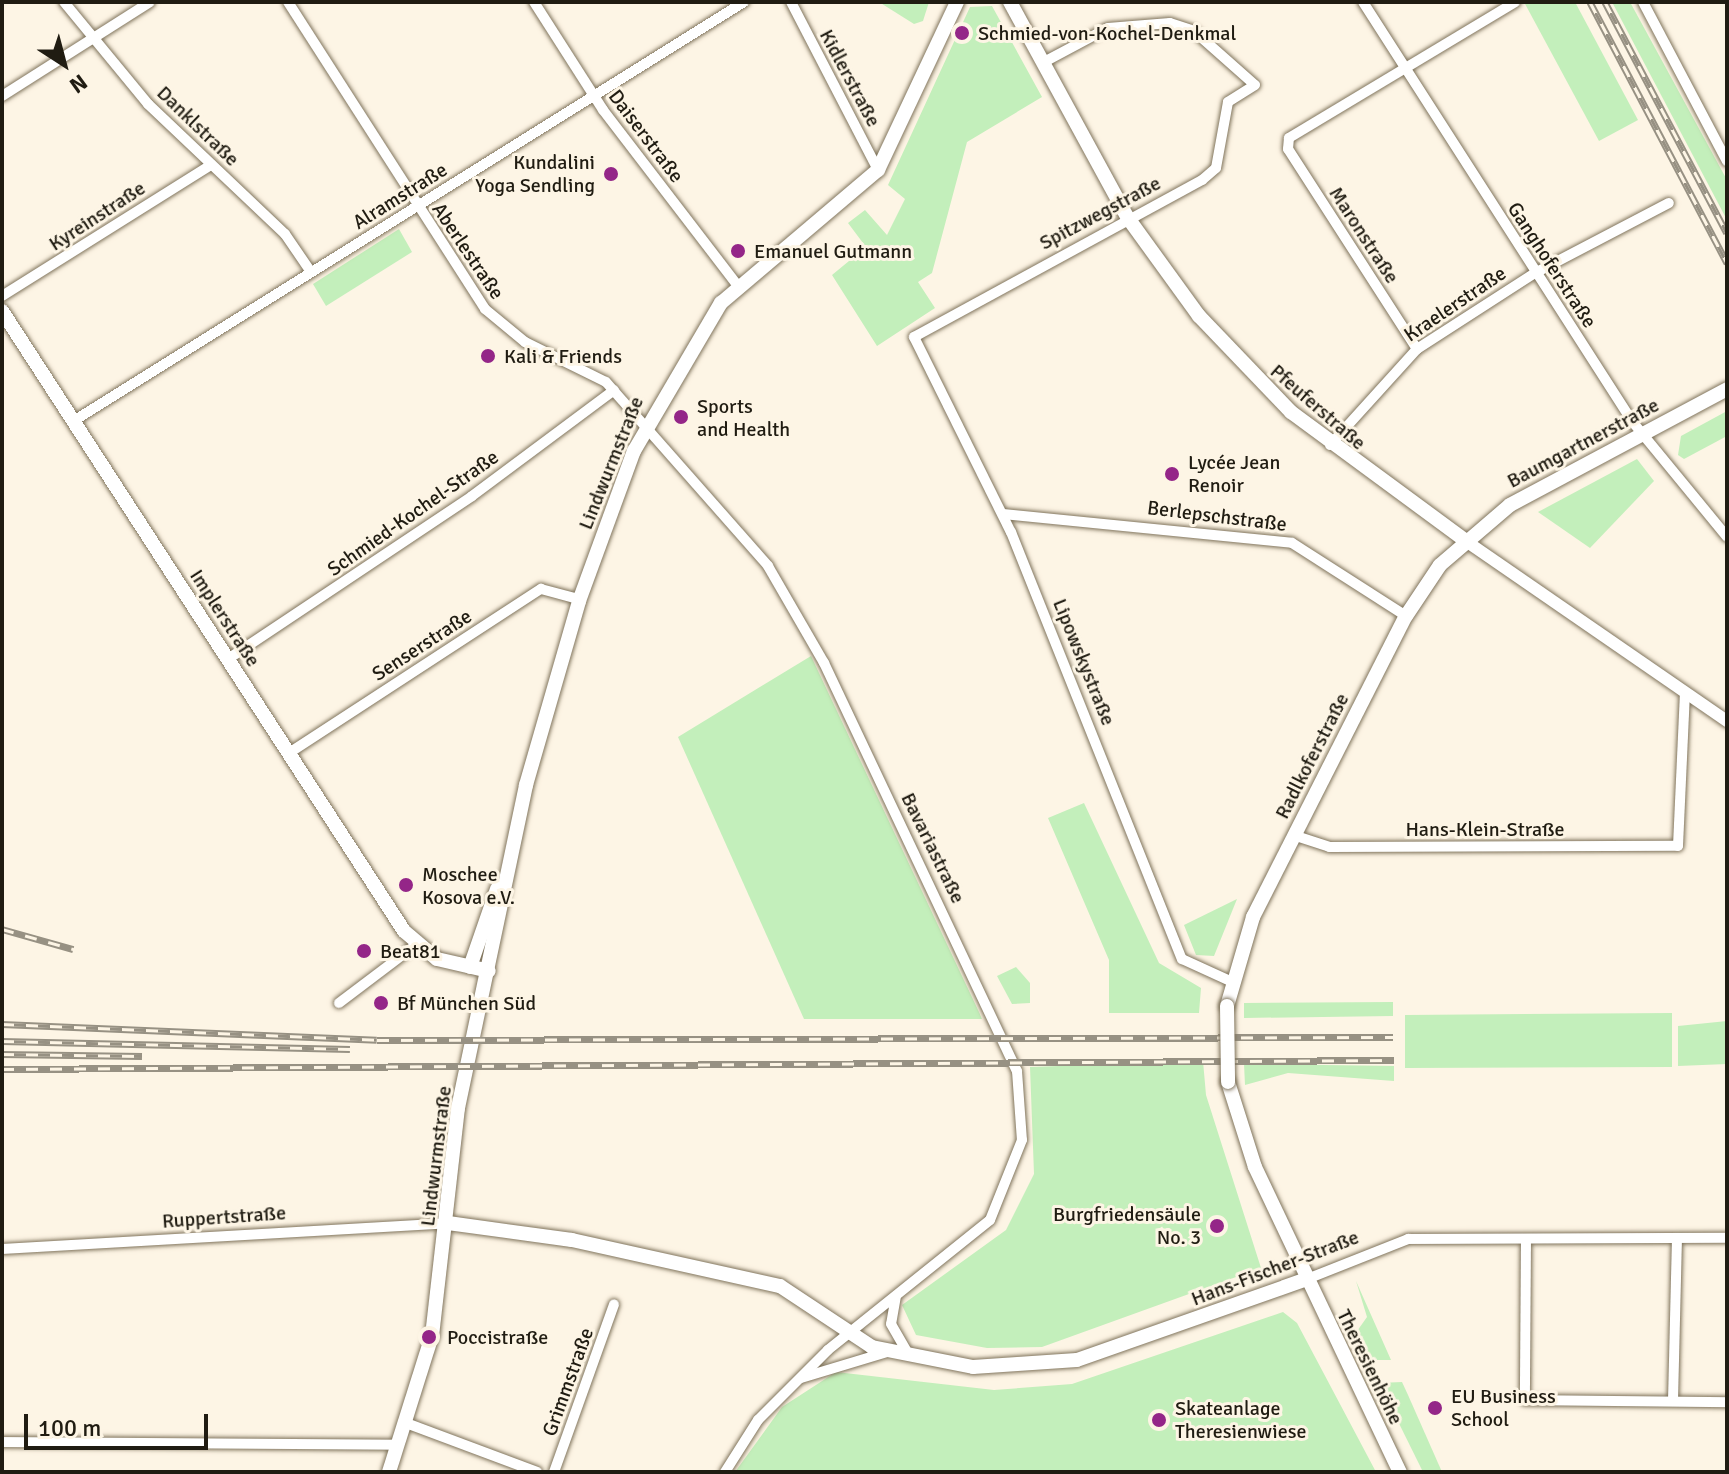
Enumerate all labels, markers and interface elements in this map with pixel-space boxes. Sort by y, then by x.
place label: Schmied-von-Kochel-Denkmal [978,21,1236,45]
north arrow [24,24,104,104]
marker: Schmied-von-Kochel-Denkmal [953,24,971,42]
street label: Kidlerstraße [814,25,886,131]
text: N [64,68,93,99]
street label: Danklstraße [152,81,244,171]
street label: Daiserstraße [603,85,689,187]
place label: Kundalini Yoga Sendling [475,150,595,197]
street label: Alramstraße [348,158,452,234]
marker: Kundalini Yoga Sendling [602,165,620,183]
street label: Spitzwegstraße [1035,171,1165,255]
street label: Kyreinstraße [44,176,150,256]
street label: Maronstraße [1324,182,1404,288]
street label: Aberlestraße [427,198,509,304]
street label: Ganghoferstraße [1502,198,1602,332]
place label: Emanuel Gutmann [754,239,912,263]
marker: Emanuel Gutmann [729,242,747,260]
street label: Kraelerstraße [1399,261,1511,347]
place label: Kali & Friends [504,344,622,368]
marker: Kali & Friends [479,347,497,365]
street label: Pfeuferstraße [1265,359,1371,455]
street label: Lindwurmstraße [573,393,649,533]
street label: Baumgartnerstraße [1503,393,1663,493]
place label: Sports and Health [697,394,790,441]
marker: Sports and Health [672,408,690,426]
street label: Schmied-Kochel-Straße [323,445,503,581]
place label: Lycée Jean Renoir [1188,450,1280,497]
marker: Lycée Jean Renoir [1163,465,1181,483]
street label: Berlepschstraße [1146,496,1288,536]
street label: Implerstraße [185,565,265,671]
street label: Lipowskystraße [1048,595,1120,729]
street label: Senserstraße [368,604,476,686]
street label: Radlkoferstraße [1270,689,1354,823]
street label: Bavariastraße [896,789,970,907]
street label: Hans-Klein-Straße [1405,817,1565,841]
place label: Moschee Kosova e.V. [422,862,515,909]
marker: Moschee Kosova e.V. [397,876,415,894]
place label: Beat81 [380,939,441,963]
marker: Beat81 [355,942,373,960]
place label: Bf München Süd [397,991,536,1015]
marker: Bf München Süd [372,994,390,1012]
street label: Lindwurmstraße [415,1084,457,1228]
street label: Ruppertstraße [161,1201,287,1233]
place label: Burgfriedensäule No. 3 [1053,1202,1201,1249]
marker: Burgfriedensäule No. 3 [1208,1217,1226,1235]
street label: Hans-Fischer-Straße [1188,1225,1362,1311]
street label: Theresienhöhe [1332,1306,1408,1428]
place label: Poccistraße [447,1325,548,1349]
street label: Grimmstraße [537,1325,599,1439]
marker: Poccistraße [418,1326,440,1348]
place label: EU Business School [1451,1384,1556,1431]
place label: Skateanlage Theresienwiese [1175,1396,1306,1443]
scale bar [28,1398,212,1448]
marker: EU Business School [1426,1399,1444,1417]
marker: Skateanlage Theresienwiese [1150,1411,1168,1429]
text: 100 m [38,1413,101,1443]

